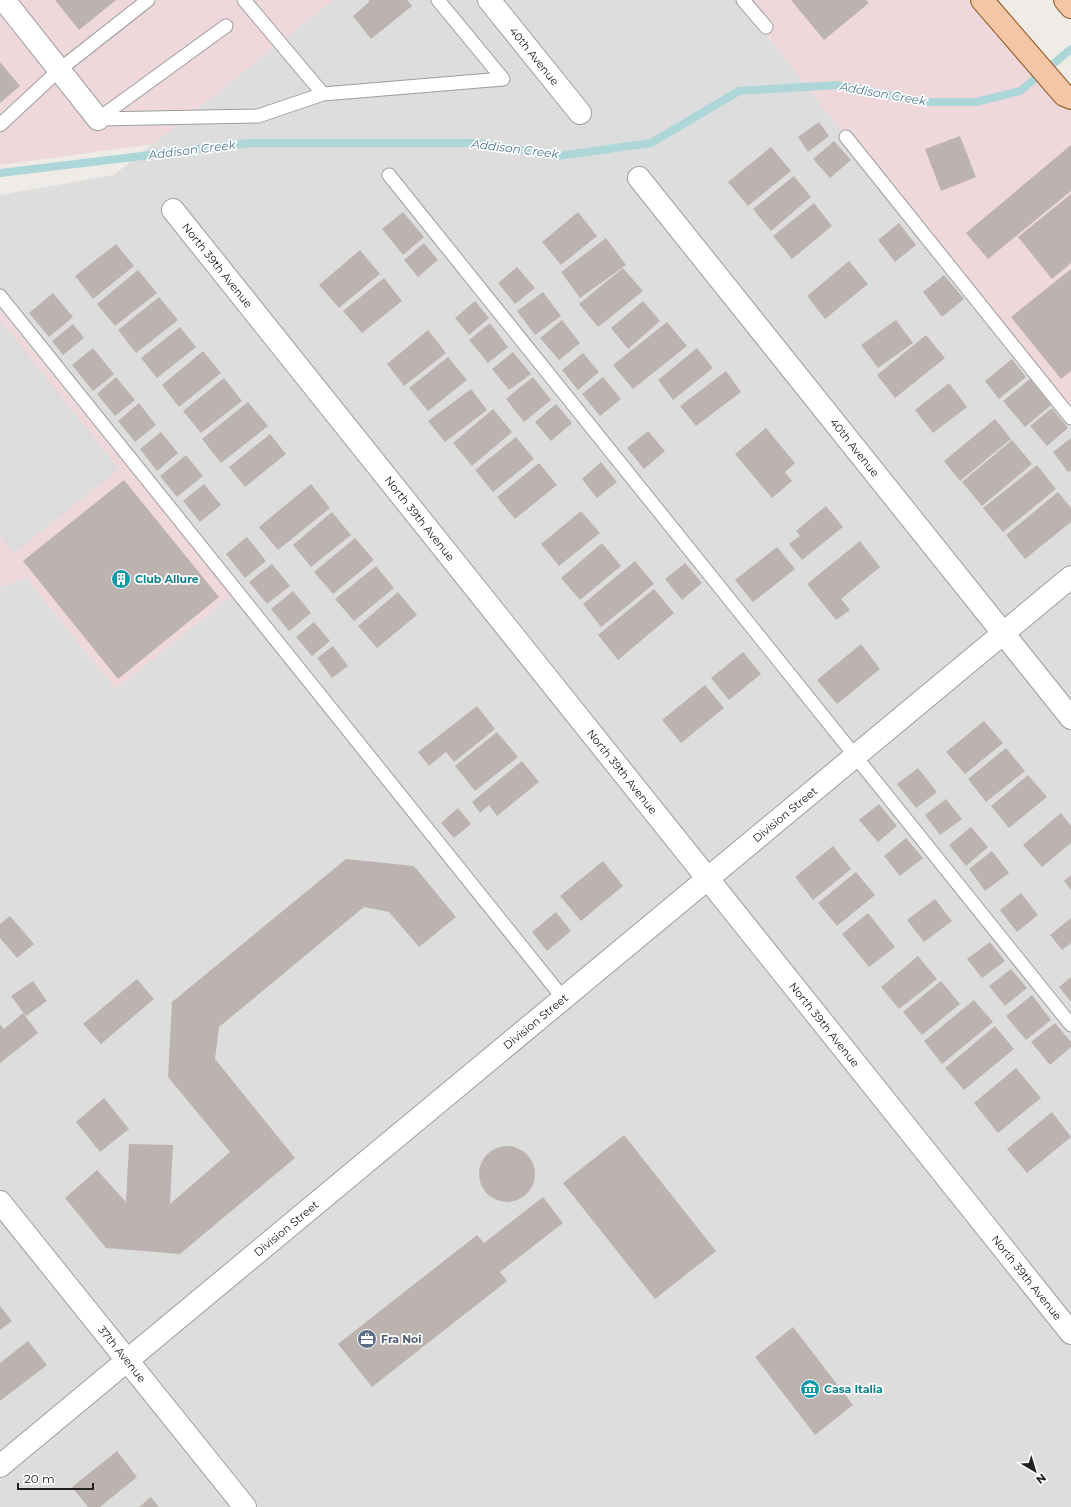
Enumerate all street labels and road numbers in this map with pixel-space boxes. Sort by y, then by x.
street label: 40th Avenue [506,24,562,88]
street label: North 39th Avenue [179,220,256,311]
street label: 40th Avenue [827,415,882,480]
street label: North 39th Avenue [382,473,458,564]
street label: North 39th Avenue [584,726,660,817]
street label: Division Street [750,783,820,845]
street label: North 39th Avenue [786,979,863,1070]
street label: Division Street [500,990,571,1052]
street label: Division Street [251,1197,322,1259]
street label: North 39th Avenue [989,1232,1065,1323]
street label: 37th Avenue [95,1323,149,1385]

